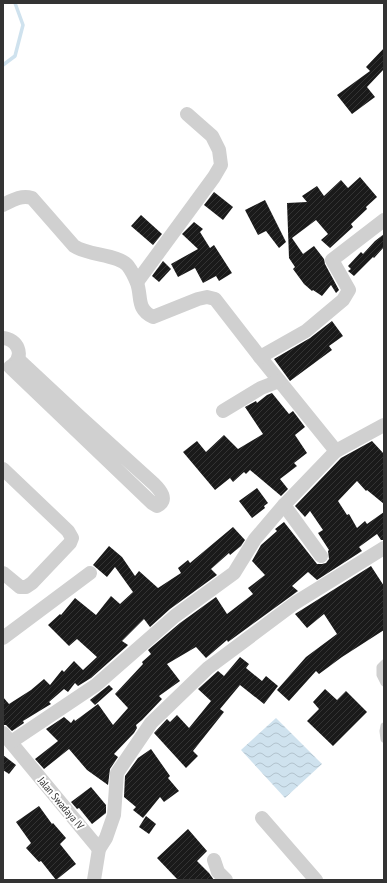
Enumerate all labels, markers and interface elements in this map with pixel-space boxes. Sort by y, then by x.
street label: Jalan Swadaya IV [34,773,88,833]

